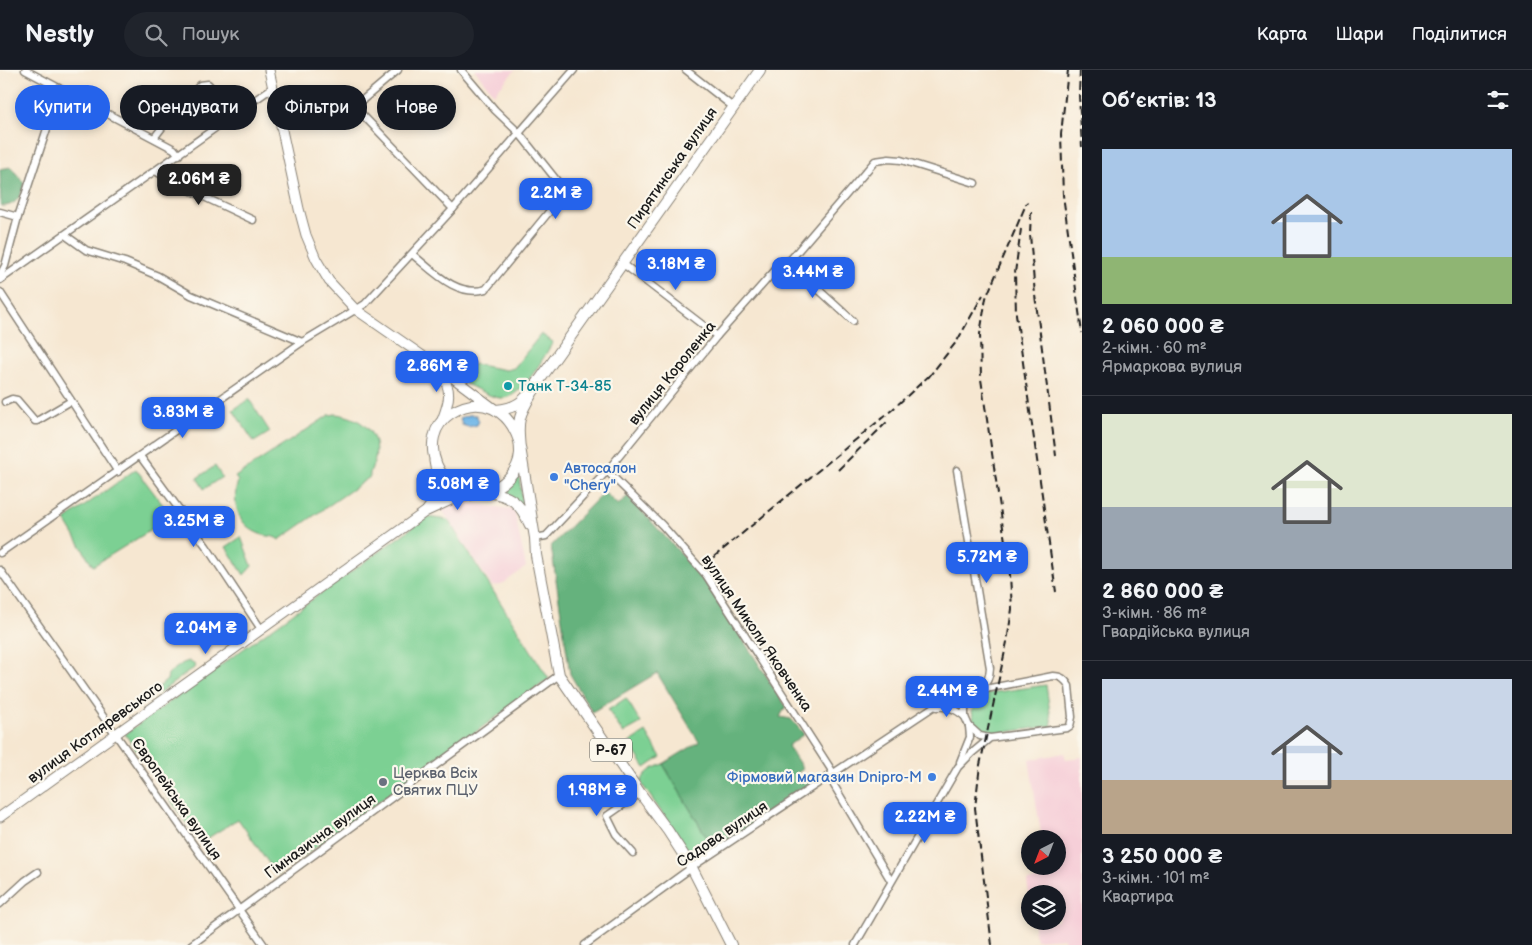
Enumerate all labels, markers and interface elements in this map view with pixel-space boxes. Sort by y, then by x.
search box [124,12,474,57]
text: Nestly [25,20,94,49]
icon: search [142,21,170,49]
text: Пошук [182,23,239,46]
text: Карта [1257,24,1307,45]
text: Шари [1335,24,1384,45]
text: Поділитися [1412,24,1507,45]
chip: Купити [15,85,110,130]
chip: Орендувати [120,85,257,130]
chip: Фільтри [267,85,367,130]
chip: Нове [377,85,456,130]
icon: filters [1484,86,1512,114]
text: Об’єктів: 13 [1102,88,1217,113]
street label: Пирятинська вулиця [623,104,722,233]
pin: 2.06M ₴ [153,164,245,206]
text: 2.06M ₴ [168,170,230,189]
pin: 2.2M ₴ [515,178,597,220]
icon: home [1262,181,1352,271]
text: 2.2M ₴ [530,184,582,203]
pin: 3.18M ₴ [630,248,722,291]
text: 3.18M ₴ [647,255,705,274]
pin: 3.44M ₴ [767,256,859,299]
text: 3.44M ₴ [783,263,843,282]
text: 2 060 000 ₴ [1102,314,1224,339]
street label: вулиця Короленка [625,317,720,429]
text: 2-кімн. · 60 m² [1102,339,1207,358]
pin: 2.86M ₴ [391,350,483,393]
text: 2.86M ₴ [406,357,468,376]
text: Ярмаркова вулиця [1102,358,1242,377]
place label: Танк Т-34-85 [518,377,612,396]
marker: Танк Т-34-85 [502,380,514,392]
pin: 3.83M ₴ [137,396,229,439]
text: 3.83M ₴ [153,403,213,422]
icon: home [1262,447,1352,537]
place label: Автосалон "Chery" [563,459,637,495]
pin: 5.08M ₴ [412,468,504,511]
marker: Автосалон "Chery" [548,471,560,483]
text: 5.08M ₴ [427,475,489,494]
pin: 3.25M ₴ [148,506,240,548]
text: 3.25M ₴ [164,512,224,531]
pin: 5.72M ₴ [941,542,1033,584]
text: 5.72M ₴ [957,548,1017,567]
street label: вулиця Миколи Яковченка [697,551,816,715]
text: 2 860 000 ₴ [1102,579,1223,604]
text: 3-кімн. · 86 m² [1102,604,1207,623]
pin: 2.04M ₴ [160,612,252,655]
text: 2.04M ₴ [175,619,237,638]
text: Гвардійська вулиця [1102,623,1250,642]
pin: 2.44M ₴ [901,676,993,718]
street label: вулиця Котляревського [24,677,167,788]
text: 2.44M ₴ [917,682,977,701]
icon: home [1262,712,1352,802]
street label: Європейська вулиця [127,735,226,864]
road number: Р-67 [590,738,632,762]
place label: Церква Всіх Святих ПЦУ [393,764,478,800]
place label: Фірмовий магазин Dnipro-M [727,768,922,787]
marker: Фірмовий магазин Dnipro-M [926,771,938,783]
pin: 1.98M ₴ [551,774,643,817]
marker: Церква Всіх Святих ПЦУ [377,776,389,788]
text: 1.98M ₴ [568,781,626,800]
street label: Гімназична вулиця [261,790,380,883]
street label: Садова вулиця [673,797,771,872]
pin: 2.22M ₴ [879,802,971,844]
text: 2.22M ₴ [894,808,956,827]
north arrow [1021,830,1066,875]
map controls [1021,830,1066,930]
text: 3 250 000 ₴ [1102,844,1222,869]
text: 3-кімн. · 101 m² [1102,869,1210,888]
button: layers [1021,885,1066,930]
text: Квартира [1102,888,1174,907]

